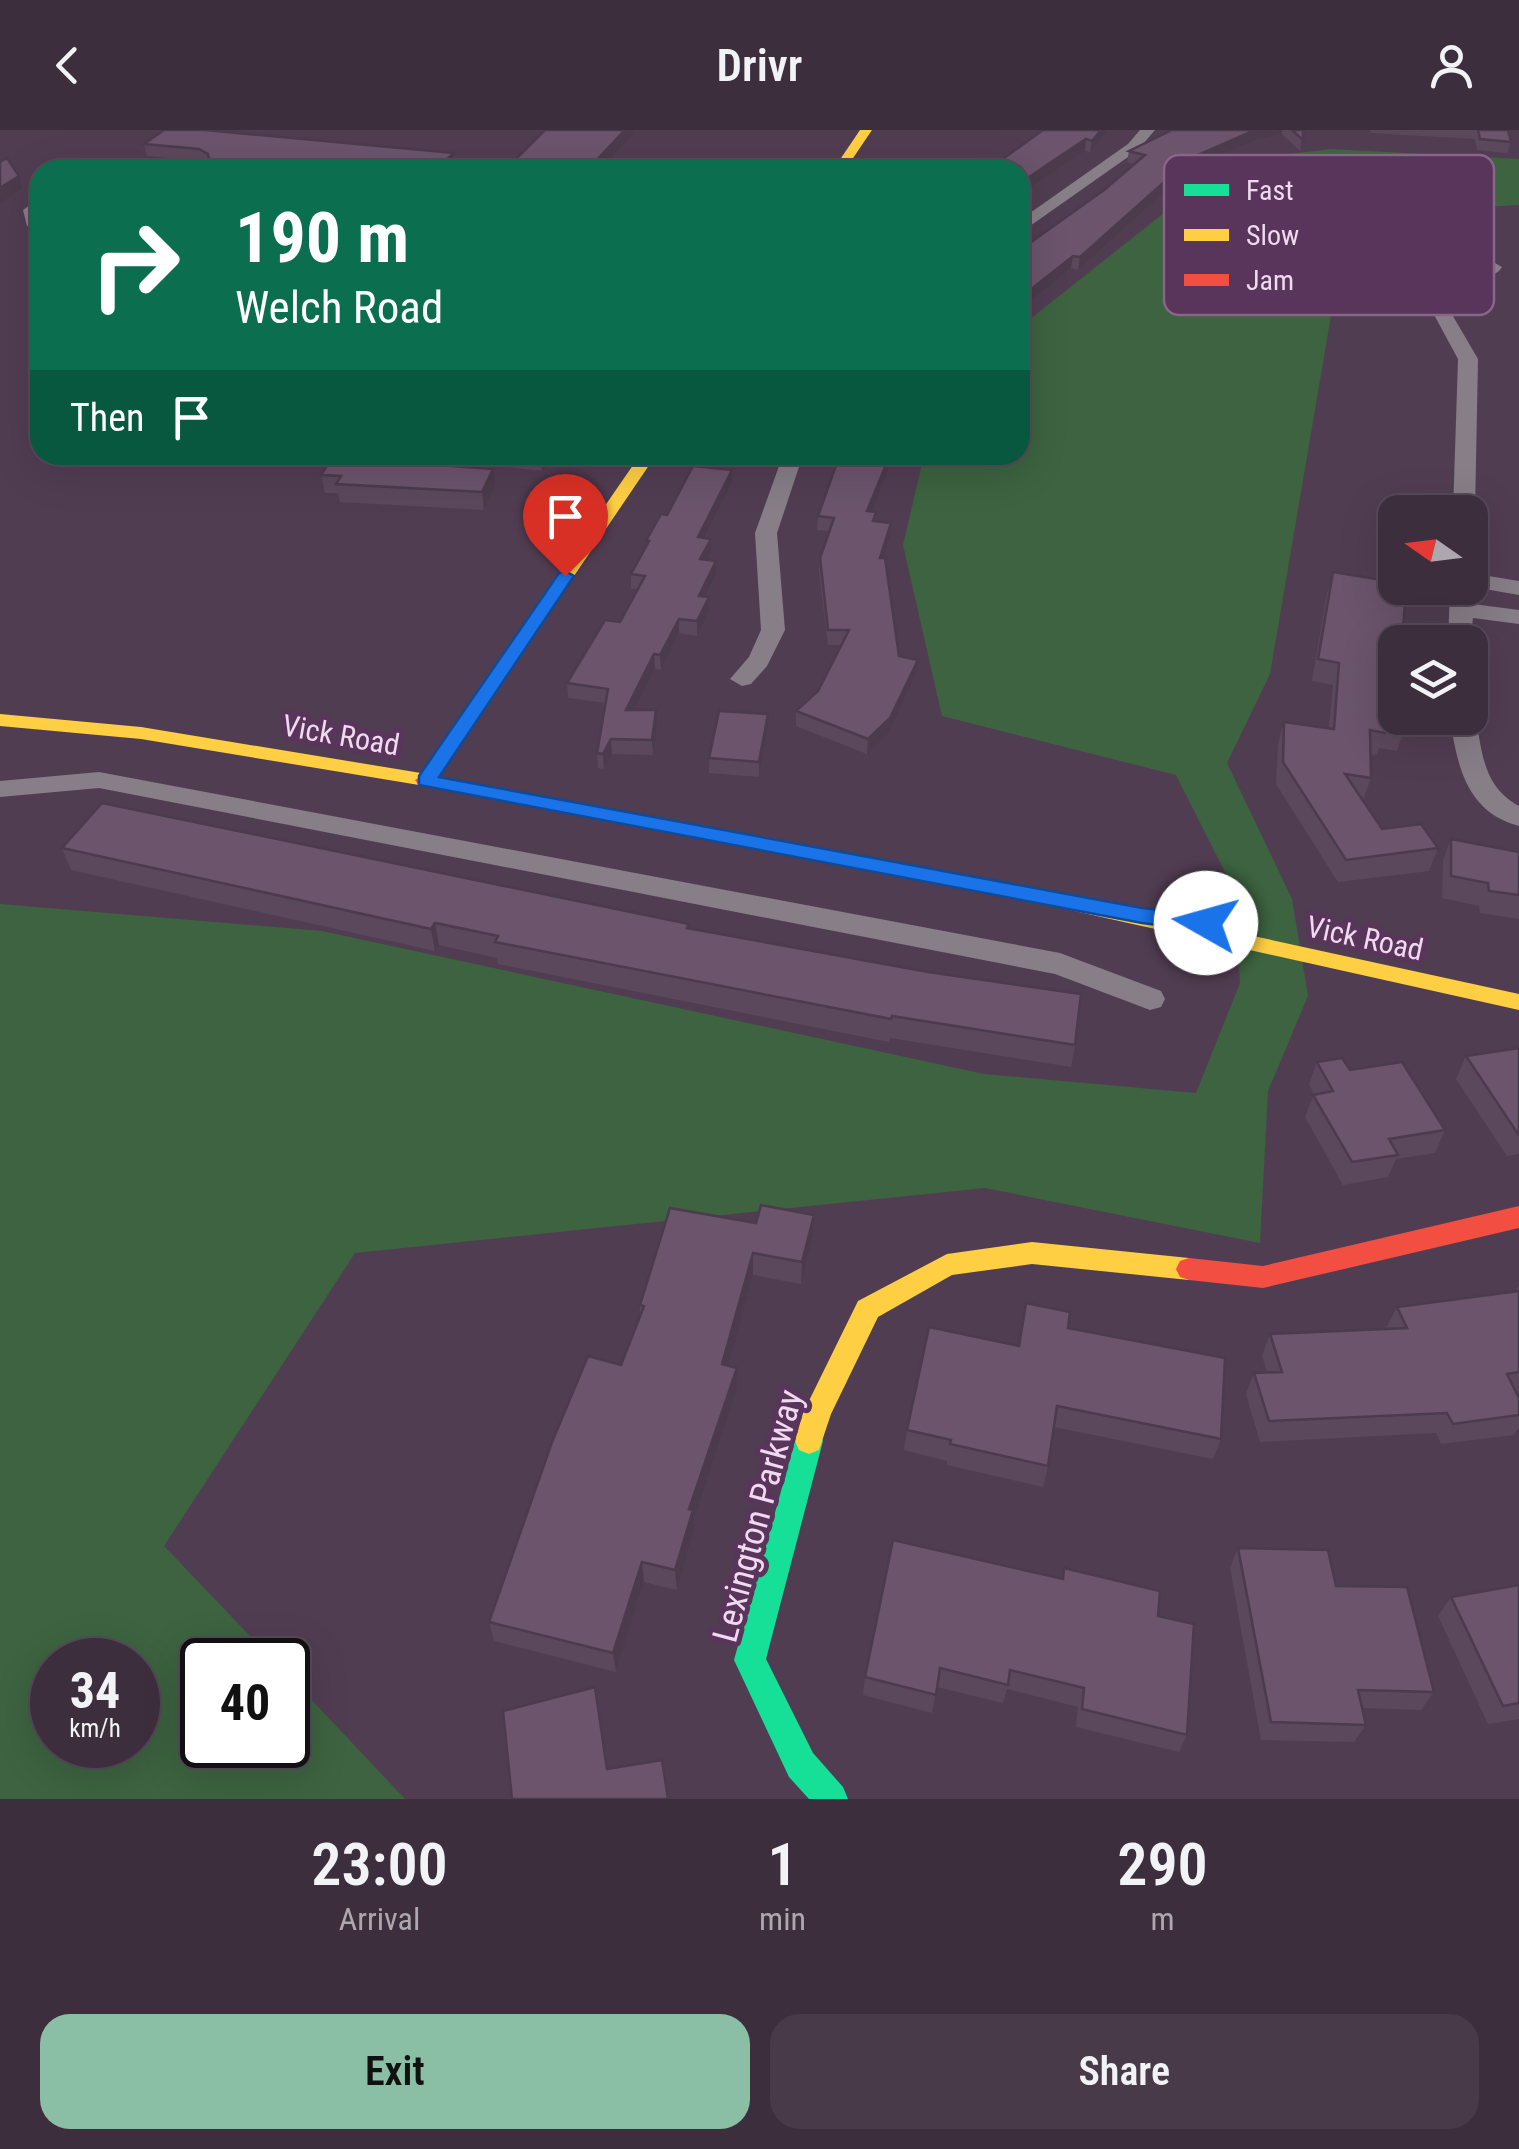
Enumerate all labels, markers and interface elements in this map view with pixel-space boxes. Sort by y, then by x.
icon: back [40,38,95,93]
icon: person [1424,38,1479,93]
text: Drivr [717,39,802,92]
legend [1164,155,1494,315]
text: Fast [1246,174,1293,207]
text: 190 m [235,197,409,279]
icon: right [70,200,200,330]
text: Slow [1246,219,1299,252]
text: Jam [1246,264,1294,297]
text: Welch Road [235,281,443,334]
icon: arrive [164,390,219,445]
text: Then [70,396,144,440]
pin [523,474,608,577]
icon: arrive [538,489,593,544]
north arrow [1378,495,1488,605]
map controls [1378,495,1488,735]
button: layers [1378,625,1488,735]
street label: Vick Road [280,708,402,762]
position arrow [1154,871,1258,975]
street label: Vick Road [1304,909,1426,967]
street label: Lexington Parkway [705,1385,811,1647]
speed limit sign: 40 [180,1638,310,1768]
text: 34 [70,1662,120,1720]
text: km/h [69,1714,121,1743]
text: 23:00 [311,1829,448,1900]
text: 1 [767,1829,798,1900]
text: 290 [1117,1829,1208,1900]
text: Arrival [339,1900,420,1938]
text: min [759,1900,806,1938]
text: m [1150,1900,1175,1938]
button: Exit [40,2014,750,2129]
button: Share [770,2014,1479,2129]

